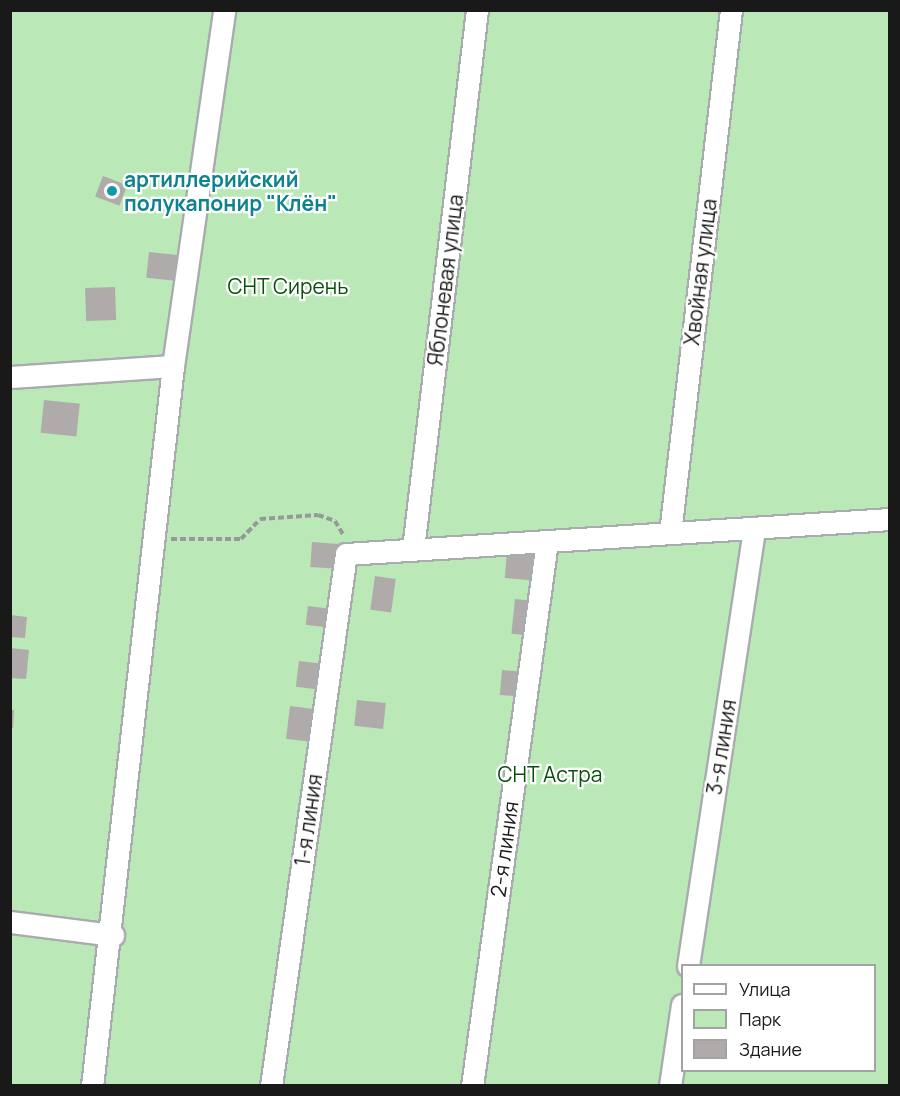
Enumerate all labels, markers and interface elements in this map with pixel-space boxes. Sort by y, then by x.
place label: артиллерийский полукапонир "Клён" [124,166,337,216]
marker: артиллерийский полукапонир "Клён" [105,184,119,198]
street label: Яблоневая улица [422,193,468,367]
street label: Хвойная улица [679,197,721,347]
park label: СНТ Сирень [227,273,349,299]
street label: 3-я линия [701,698,741,796]
park label: СНТ Астра [497,761,603,787]
street label: 1-я линия [289,772,327,868]
street label: 2-я линия [485,799,523,899]
legend [681,964,876,1072]
text: Улица [739,977,791,1001]
text: Парк [739,1007,781,1031]
text: Здание [739,1037,802,1061]

